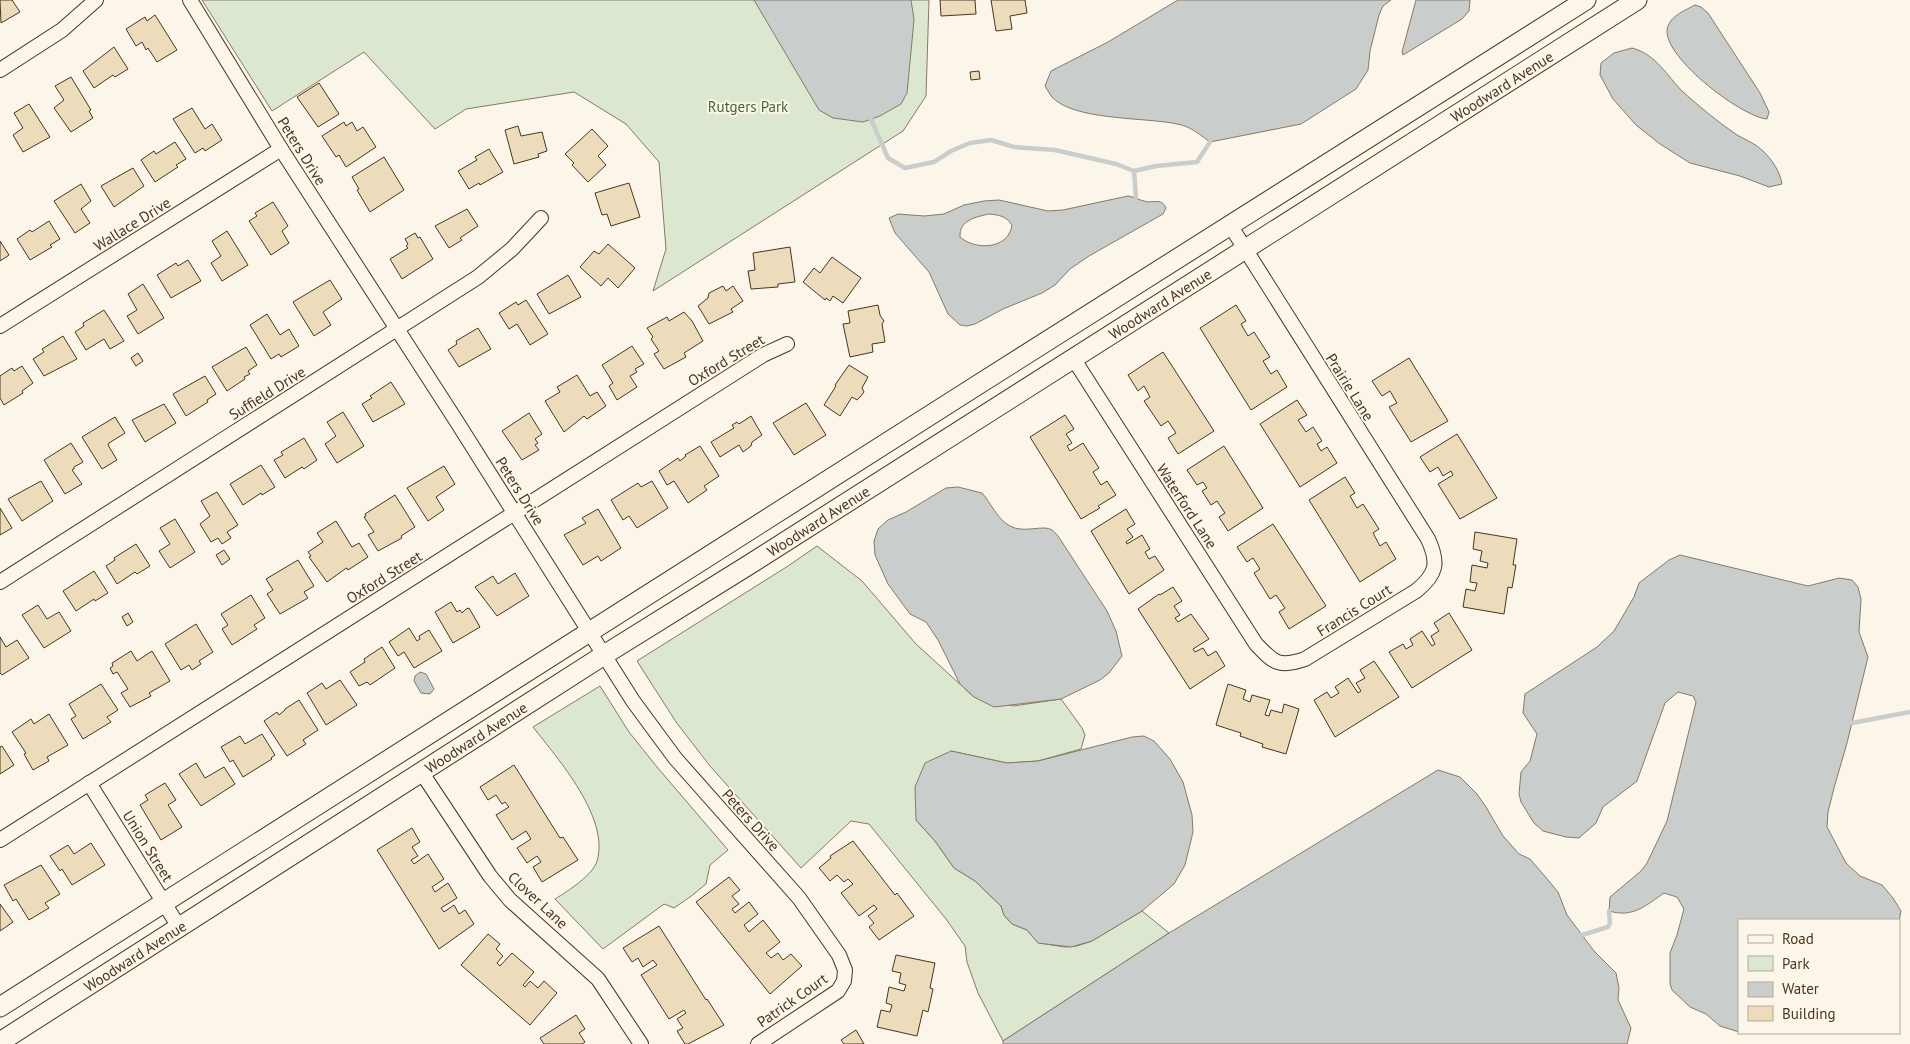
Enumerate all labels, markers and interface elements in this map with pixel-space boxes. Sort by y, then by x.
street label: Woodward Avenue [1447,46,1556,126]
park label: Rutgers Park [708,97,789,116]
street label: Peters Drive [274,113,330,189]
street label: Wallace Drive [90,193,174,255]
street label: Woodward Avenue [1105,264,1215,343]
street label: Oxford Street [684,330,768,390]
street label: Prairie Lane [1322,350,1378,424]
street label: Suffield Drive [225,362,309,424]
street label: Peters Drive [492,453,548,529]
street label: Waterford Lane [1152,460,1222,552]
street label: Woodward Avenue [763,481,873,561]
street label: Oxford Street [343,546,425,608]
street label: Francis Court [1313,580,1395,640]
street label: Woodward Avenue [421,697,531,777]
street label: Peters Drive [718,785,784,855]
street label: Union Street [119,807,177,885]
street label: Clover Lane [504,867,572,933]
street label: Woodward Avenue [80,916,190,996]
legend [1738,919,1900,1034]
text: Road [1782,929,1814,948]
text: Park [1782,954,1810,973]
street label: Patrick Court [753,969,831,1031]
text: Water [1782,979,1819,998]
text: Building [1782,1004,1836,1023]

